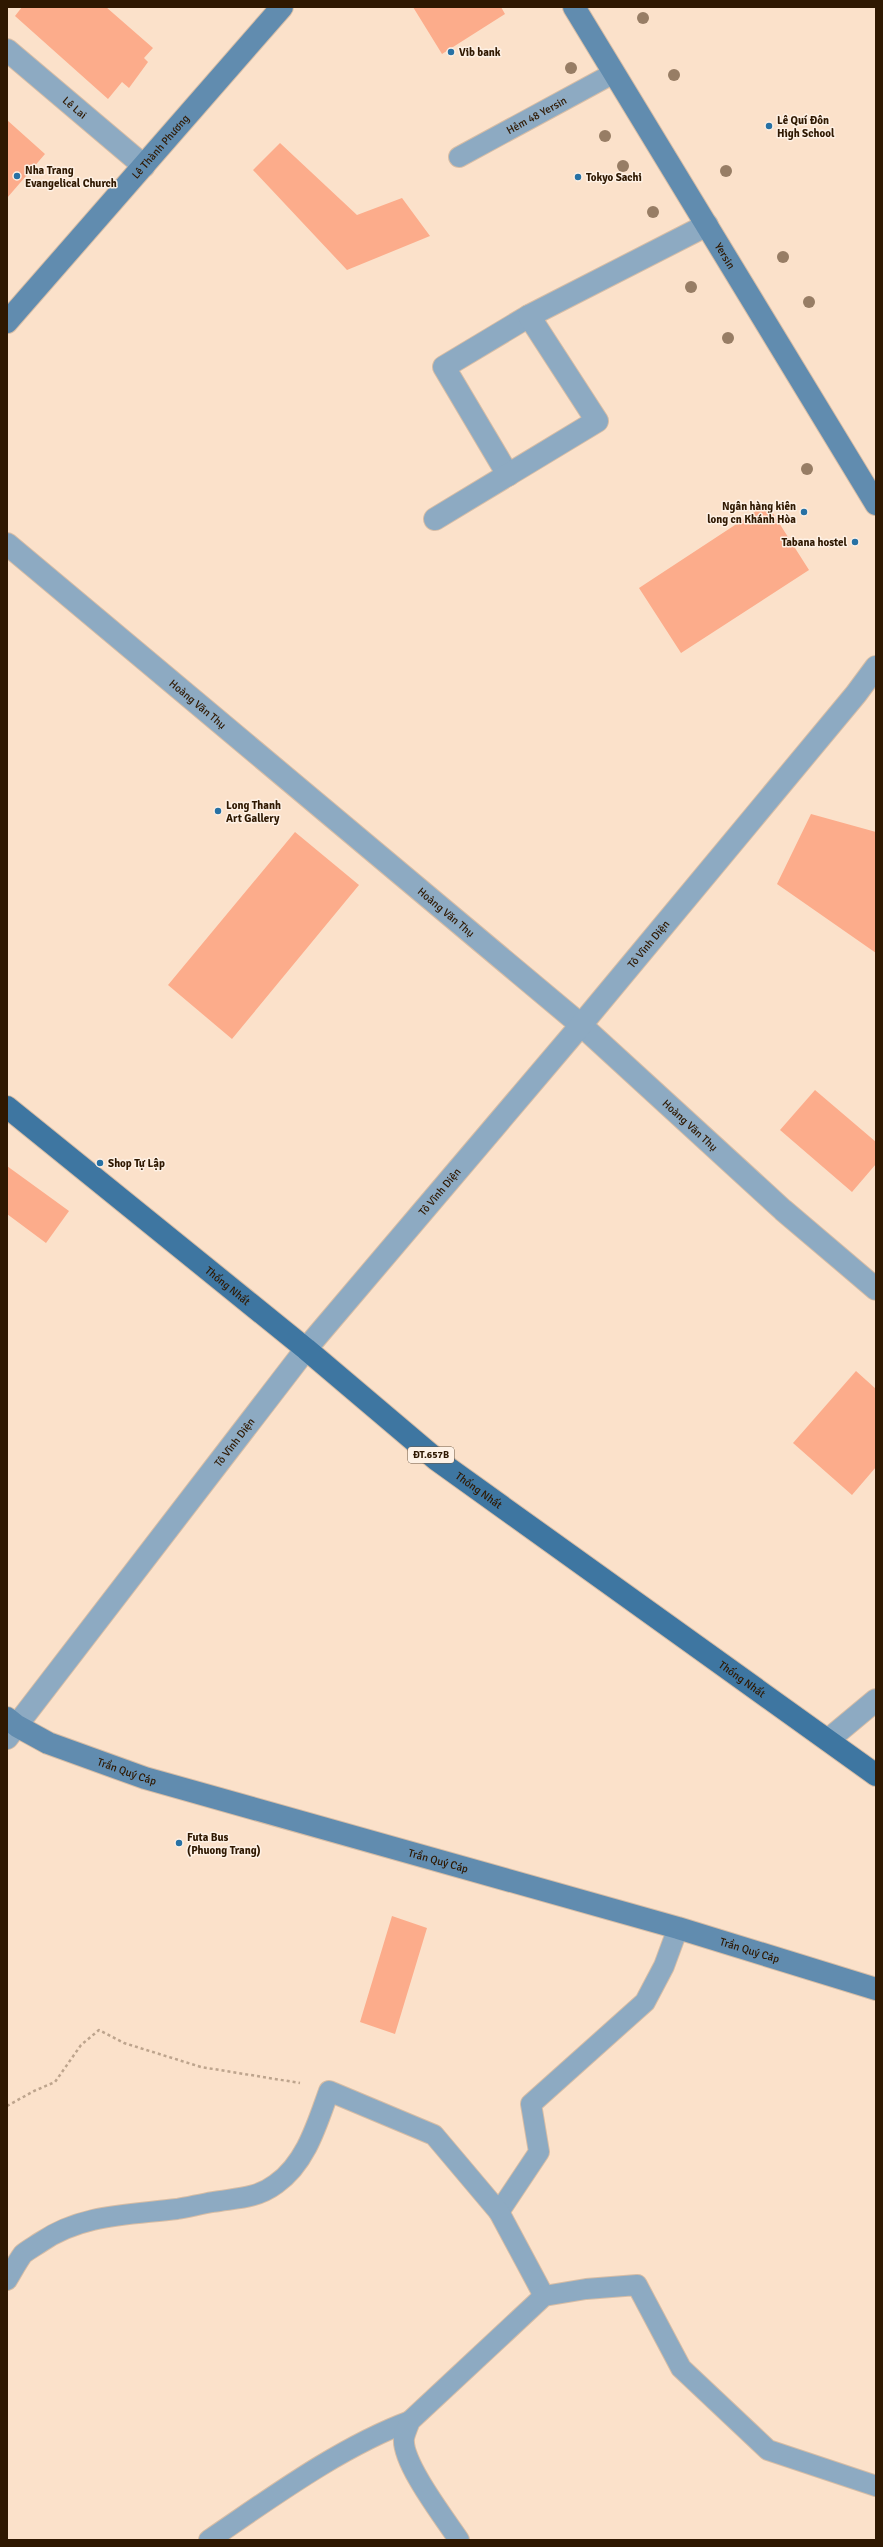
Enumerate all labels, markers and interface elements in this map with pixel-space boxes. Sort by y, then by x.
place label: Vib bank [459,46,501,59]
marker: Vib bank [446,47,456,57]
street label: Hẻm 48 Yersin [504,93,569,137]
street label: Lê Lai [60,94,90,121]
street label: Lê Thành Phương [129,112,192,181]
place label: Lê Quí Đôn High School [777,114,835,140]
marker: Lê Quí Đôn High School [764,121,774,131]
place label: Nha Trang Evangelical Church [25,164,117,190]
marker: Nha Trang Evangelical Church [12,171,22,181]
place label: Tokyo Sachi [586,171,642,184]
marker: Tokyo Sachi [573,172,583,182]
street label: Yersin [712,240,738,271]
place label: Ngân hàng kiên long cn Khánh Hòa [707,500,796,526]
marker: Ngân hàng kiên long cn Khánh Hòa [799,507,809,517]
place label: Tabana hostel [781,536,848,549]
marker: Tabana hostel [850,537,860,547]
street label: Hoàng Văn Thụ [167,676,229,732]
place label: Long Thanh Art Gallery [226,799,281,825]
marker: Long Thanh Art Gallery [213,806,223,816]
street label: Hoàng Văn Thụ [415,884,477,940]
street label: Tô Vĩnh Diện [625,917,672,971]
street label: Hoàng Văn Thụ [660,1096,721,1154]
place label: Shop Tự Lập [108,1157,165,1170]
marker: Shop Tự Lập [95,1158,105,1168]
street label: Tô Vĩnh Diện [416,1165,463,1218]
street label: Thống Nhất [203,1264,253,1308]
street label: Tô Vĩnh Diện [211,1415,257,1469]
road number: ĐT.657B [408,1447,454,1463]
street label: Thống Nhất [453,1469,505,1511]
street label: Thống Nhất [716,1658,768,1700]
street label: Trần Quý Cáp [96,1755,158,1787]
place label: Futa Bus (Phuong Trang) [187,1831,261,1857]
marker: Futa Bus (Phuong Trang) [174,1838,184,1848]
street label: Trần Quý Cáp [407,1846,470,1875]
street label: Trần Quý Cáp [718,1935,781,1965]

